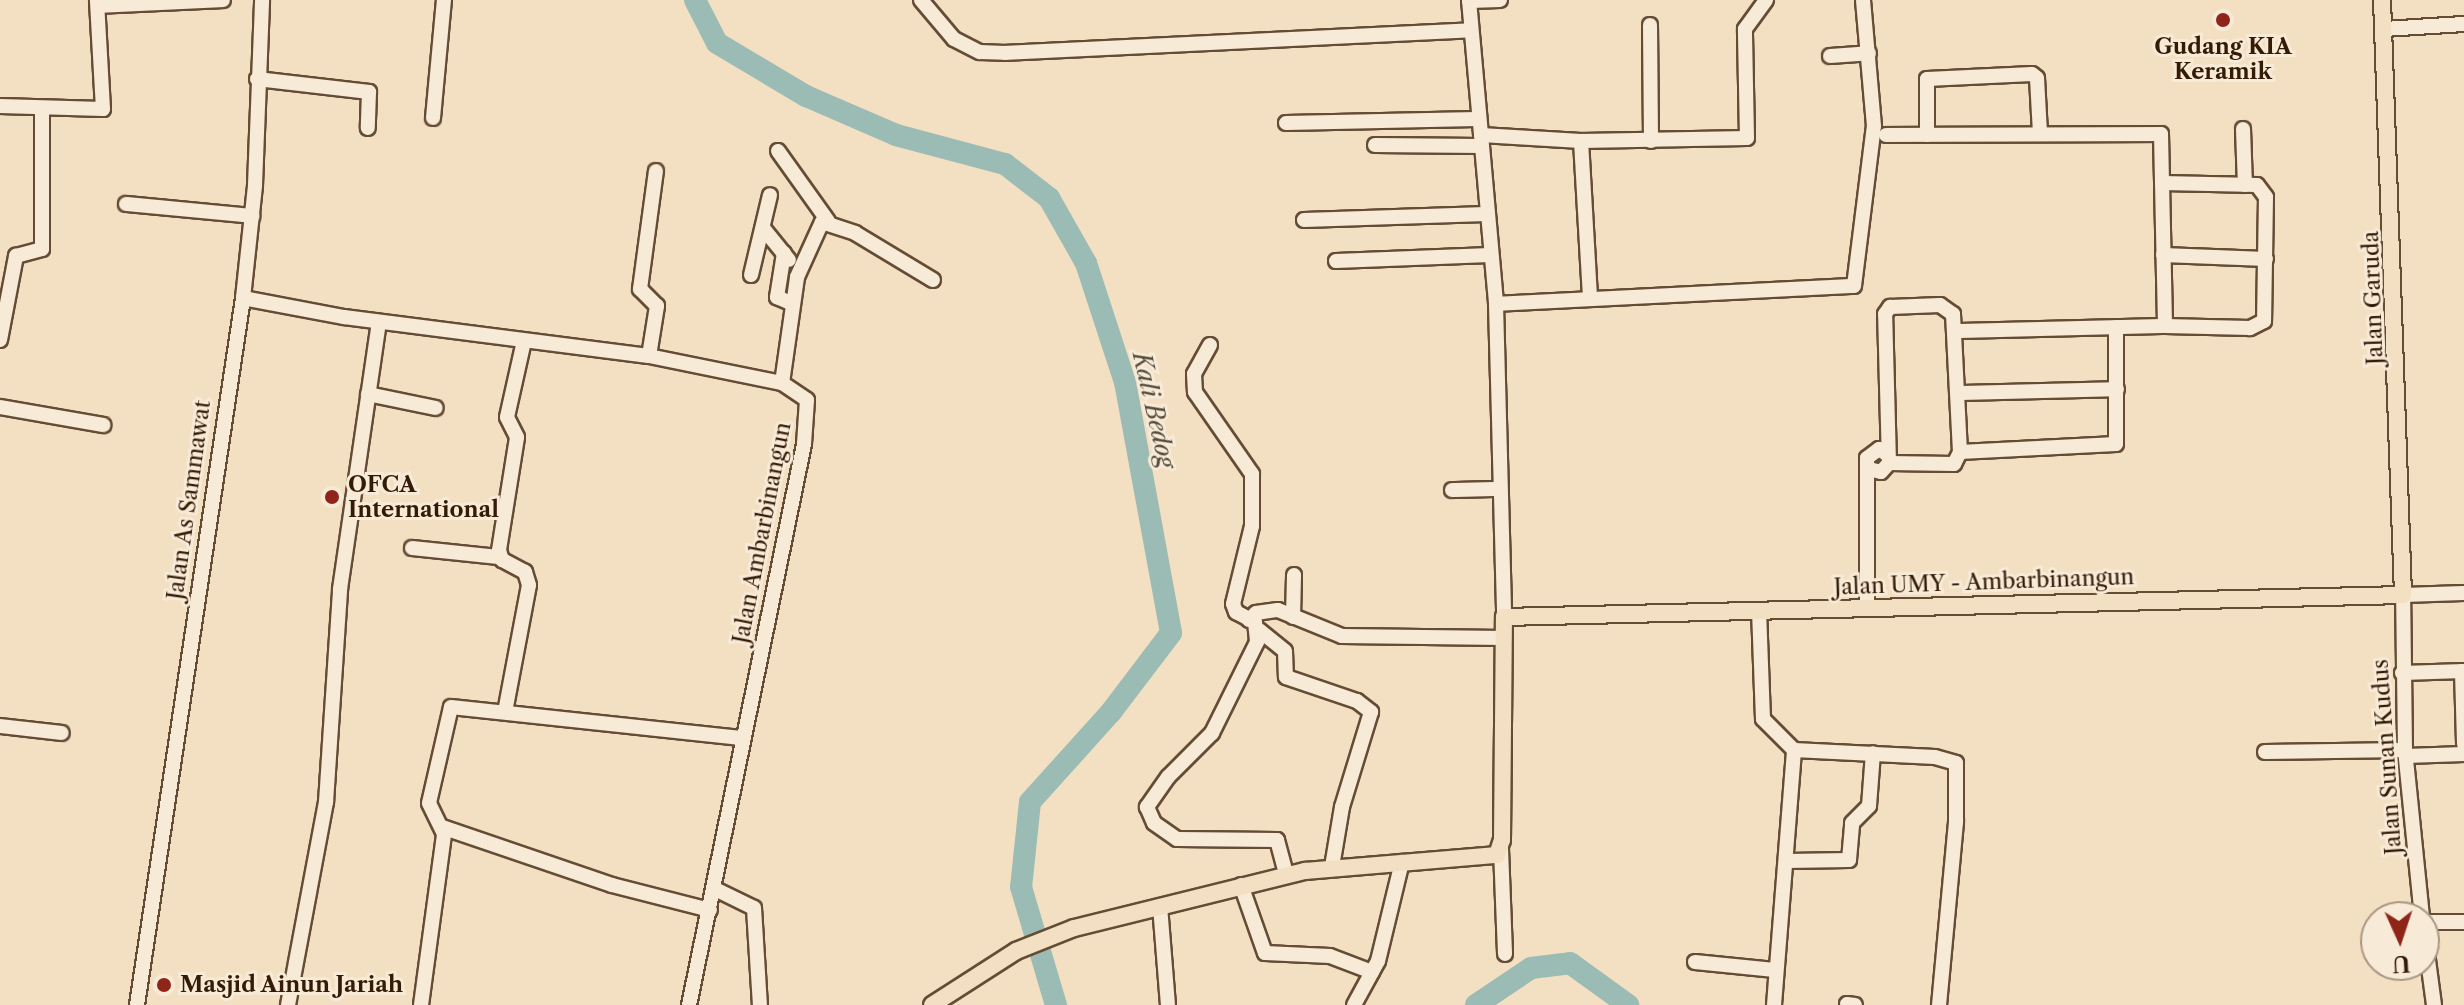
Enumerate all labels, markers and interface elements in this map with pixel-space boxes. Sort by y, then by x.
marker: Gudang KIA Keramik [2214,11,2232,29]
place label: Gudang KIA Keramik [2154,33,2292,84]
street label: Jalan Garuda [2357,231,2389,365]
water label: Kali Bedog [1127,349,1181,471]
street label: Jalan As Sammawat [162,398,216,602]
street label: Jalan Ambarbinangun [727,420,797,646]
place label: OFCA International [348,471,499,522]
marker: OFCA International [323,488,341,506]
street label: Jalan UMY - Ambarbinangun [1832,564,2136,600]
street label: Jalan Sunan Kudus [2367,658,2407,856]
north arrow [2360,901,2440,981]
text: U [2392,950,2411,977]
place label: Masjid Ainun Jariah [180,972,404,998]
marker: Masjid Ainun Jariah [155,976,173,994]

